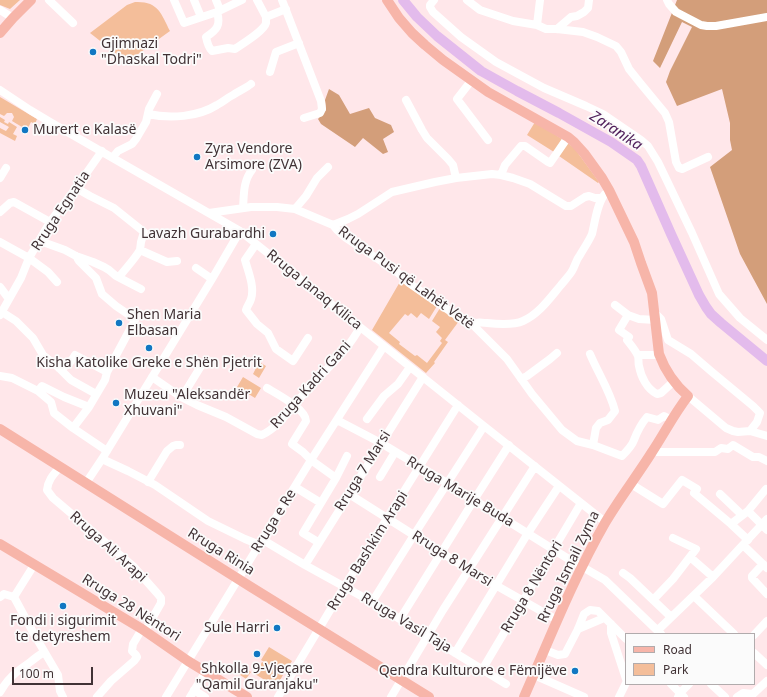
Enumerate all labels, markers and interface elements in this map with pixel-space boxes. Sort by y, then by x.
place label: Gjimnazi "Dhaskal Todri" [101,36,202,68]
marker: Gjimnazi "Dhaskal Todri" [88,47,98,57]
water label: Zaranika [586,107,646,155]
place label: Murert e Kalasë [33,122,136,138]
marker: Murert e Kalasë [20,125,30,135]
place label: Zyra Vendore Arsimore (ZVA) [205,141,302,174]
marker: Zyra Vendore Arsimore (ZVA) [192,152,202,162]
street label: Rruga Egnatia [28,168,94,254]
street label: Rruga Pusi që Lahët Vetë [335,223,477,333]
place label: Lavazh Gurabardhi [141,226,265,242]
marker: Lavazh Gurabardhi [268,229,278,239]
street label: Rruga Janaq Kilica [263,246,365,334]
place label: Shen Maria Elbasan [127,307,201,340]
marker: Shen Maria Elbasan [114,318,124,328]
street label: Rruga Kadri Gani [267,338,355,432]
marker: Kisha Katolike Greke e Shën Pjetrit [144,343,154,353]
place label: Kisha Katolike Greke e Shën Pjetrit [36,355,262,371]
place label: Muzeu "Aleksandër Xhuvani" [124,387,250,420]
marker: Muzeu "Aleksandër Xhuvani" [111,398,121,408]
street label: Rruga 7 Marsi [332,428,394,514]
street label: Rruga Marije Buda [403,453,517,531]
street label: Rruga e Re [248,486,300,556]
street label: Rruga Bashkim Arapi [324,488,412,614]
street label: Rruga Ali Arapi [66,508,150,586]
street label: Rruga Ismail Zyma [535,508,603,626]
street label: Rruga Rinia [184,525,258,579]
street label: Rruga 8 Marsi [409,528,495,590]
street label: Rruga 8 Nëntori [498,538,566,636]
street label: Rruga 28 Nëntori [79,571,183,645]
street label: Rruga Vasil Taja [358,589,454,657]
marker: Fondi i sigurimit te detyreshem [58,601,68,611]
place label: Fondi i sigurimit te detyreshem [10,613,116,646]
place label: Sule Harri [204,620,269,636]
marker: Sule Harri [272,623,282,633]
legend [625,633,755,685]
text: Road [663,641,692,658]
marker: Shkolla 9-Vjeçare "Qamil Guranjaku" [252,649,262,659]
scale bar [14,659,95,685]
place label: Shkolla 9-Vjeçare "Qamil Guranjaku" [196,661,318,694]
text: Park [663,661,688,678]
place label: Qendra Kulturore e Fëmijëve [379,663,567,679]
text: 100 m [19,665,54,682]
marker: Qendra Kulturore e Fëmijëve [570,666,580,676]

